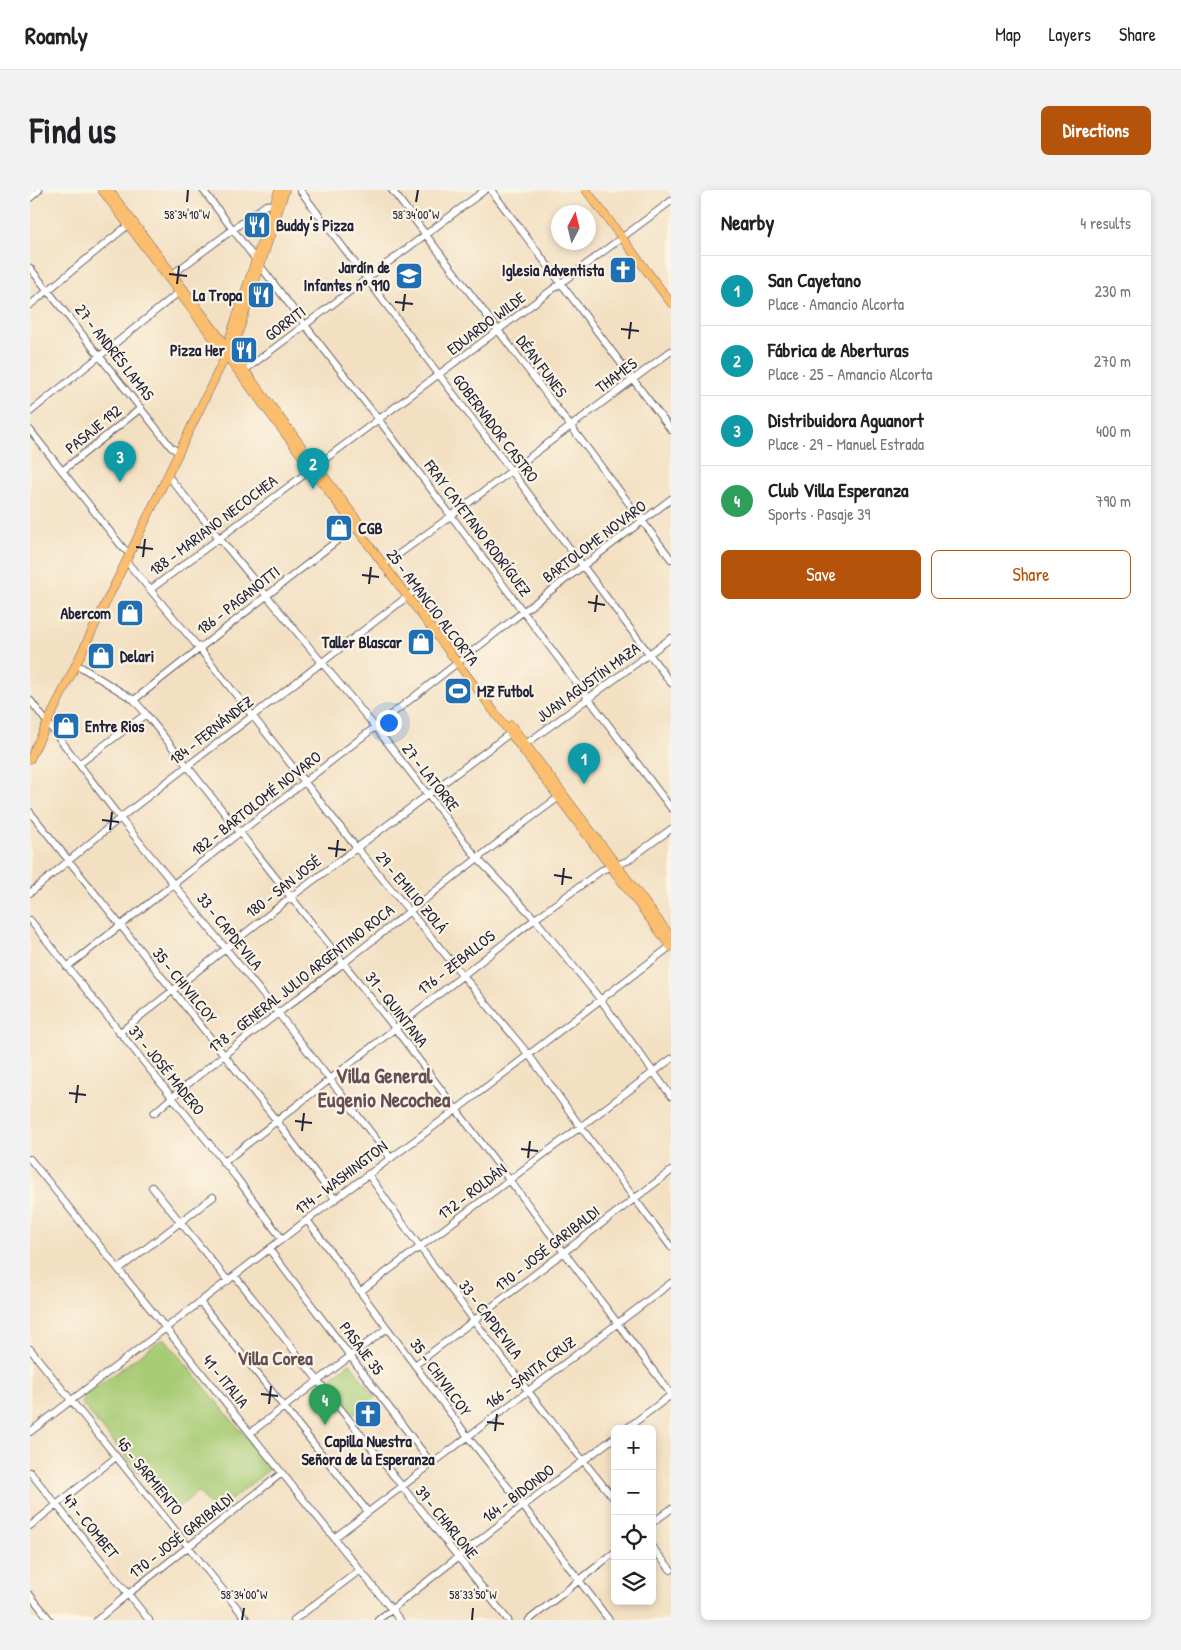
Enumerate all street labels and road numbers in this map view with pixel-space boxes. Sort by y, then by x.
street label: EDUARDO WILDE [442,286,530,360]
street label: 27 - ANDRÉS LAMAS [70,299,160,405]
street label: GORRITI [260,300,310,346]
street label: DÉAN FUNES [511,330,573,402]
street label: THAMES [591,352,642,398]
street label: GOBERNADOR CASTRO [448,369,544,487]
street label: PASAJE 192 [60,399,126,458]
street label: FRAY CAYETANO RODRÍGUEZ [419,455,537,601]
street label: 188 - MARIANO NECOCHEA [144,469,282,580]
street label: BARTOLOME NOVARO [537,495,651,587]
street label: 25 - AMANCIO ALCORTA [382,544,484,670]
street label: 186 - PAGANOTTI [192,561,284,639]
street label: JUAN AGUSTÍN MAZA [532,637,644,727]
street label: 184 - FERNÁNDEZ [165,690,257,770]
street label: 27 - LATORRE [397,738,465,816]
street label: 182 - BARTOLOMÉ NOVARO [187,745,326,861]
street label: 29 - EMILIO ZOLÁ [371,846,453,938]
street label: 180 - SAN JOSÉ [241,850,325,922]
street label: 33 - CAPDEVILA [192,888,268,974]
street label: 178 - GENERAL JULIO ARGENTINO ROCA [204,898,399,1057]
street label: 176 - ZEBALLOS [413,924,500,999]
street label: 35 - CHIVILCOY [148,943,222,1027]
street label: 31 - QUINTANA [361,967,433,1051]
street label: 37 - JOSÉ MADERO [124,1020,210,1120]
street label: 174 - WASHINGTON [290,1135,392,1219]
street label: 172 - ROLDÁN [433,1158,511,1224]
street label: 170 - JOSÉ GARIBALDI [490,1200,604,1296]
street label: 33 - CAPDEVILA [454,1275,528,1363]
street label: PASAJE 35 [335,1317,389,1379]
street label: 166 - SANTA CRUZ [480,1331,580,1413]
street label: 35 - CHIVILCOY [405,1334,477,1420]
street label: 41 - ITALIA [198,1350,254,1412]
street label: 45 - SARMIENTO [112,1432,188,1520]
street label: 164 - BIDONDO [477,1458,559,1527]
street label: 39 - CHARLONE [411,1481,483,1563]
street label: 170 - JOSÉ GARIBALDI [124,1487,238,1583]
street label: 47 - COMBET [58,1489,124,1563]

